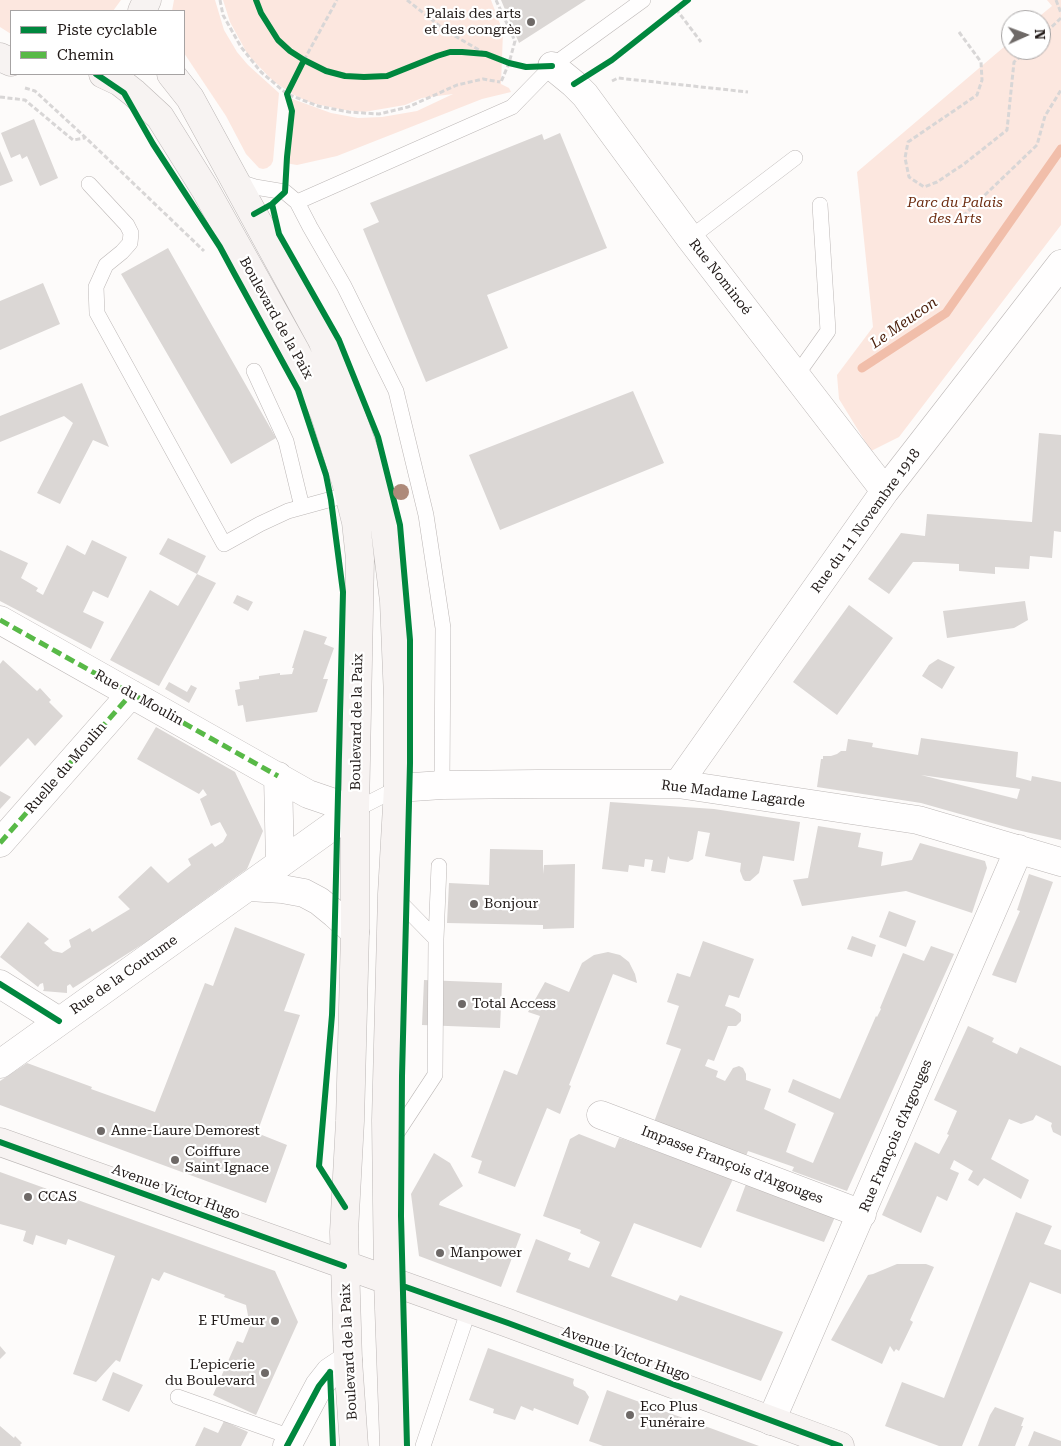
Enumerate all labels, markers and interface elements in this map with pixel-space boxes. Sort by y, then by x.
place label: Palais des arts et des congrès [424,6,521,38]
legend [10,10,185,75]
north arrow [1001,10,1051,60]
marker: Palais des arts et des congrès [525,16,537,28]
text: Piste cyclable [57,21,157,39]
text: N [1032,29,1048,40]
text: Chemin [57,46,114,64]
park label: Parc du Palais des Arts [907,195,1003,228]
street label: Rue Nominoé [685,236,755,318]
street label: Boulevard de la Paix [236,254,316,382]
water label: Le Meucon [867,293,941,353]
street label: Rue du 11 Novembre 1918 [808,445,924,597]
street label: Boulevard de la Paix [347,654,367,790]
street label: Rue du Moulin [92,667,186,729]
street label: Ruelle du Moulin [22,719,110,817]
street label: Rue Madame Lagarde [660,777,806,811]
place label: Bonjour [484,896,538,912]
marker: Bonjour [468,898,480,910]
street label: Rue de la Coutume [67,932,181,1018]
place label: Total Access [472,996,556,1012]
marker: Total Access [456,998,468,1010]
street label: Rue François d'Argouges [856,1057,936,1215]
street label: Impasse François d'Argouges [639,1122,825,1208]
place label: Anne-Laure Demorest [111,1123,260,1139]
marker: Anne-Laure Demorest [95,1125,107,1137]
place label: Coiffure Saint Ignace [185,1144,269,1176]
marker: Coiffure Saint Ignace [169,1154,181,1166]
street label: Avenue Victor Hugo [110,1161,242,1223]
place label: CCAS [38,1189,77,1205]
marker: CCAS [22,1191,34,1203]
place label: Manpower [450,1245,522,1261]
marker: Manpower [434,1247,446,1259]
street label: Boulevard de la Paix [337,1283,361,1421]
place label: E FUmeur [198,1313,265,1329]
marker: E FUmeur [269,1315,281,1327]
street label: Avenue Victor Hugo [560,1323,692,1385]
place label: L’epicerie du Boulevard [165,1357,255,1390]
marker: L’epicerie du Boulevard [259,1367,271,1379]
place label: Eco Plus Funéraire [640,1399,705,1431]
marker: Eco Plus Funéraire [624,1409,636,1421]

